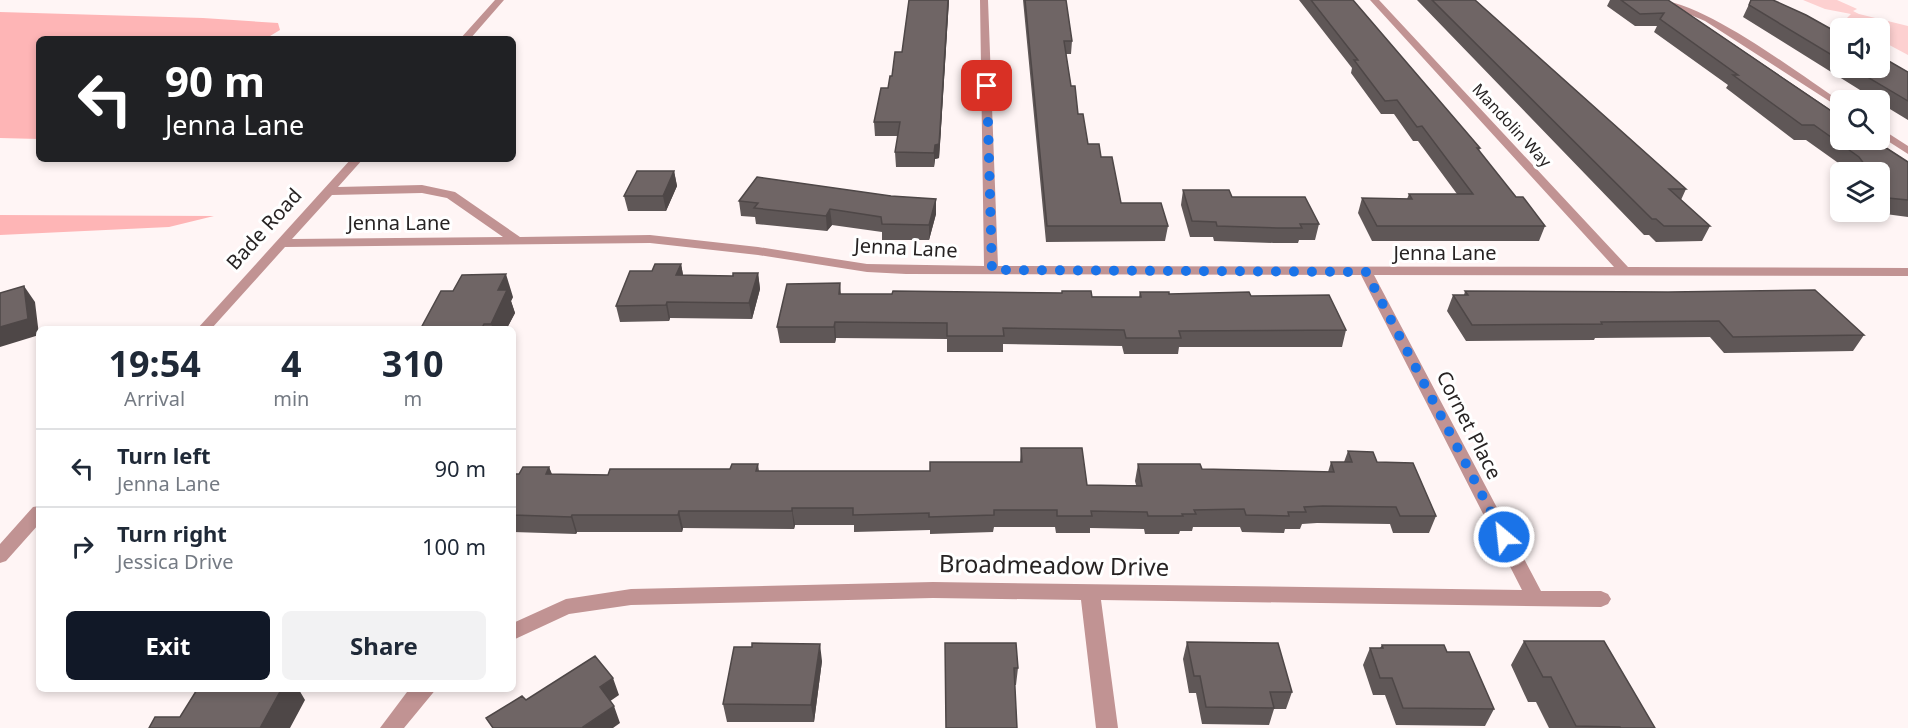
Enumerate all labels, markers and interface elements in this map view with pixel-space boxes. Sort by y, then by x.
map controls [1830,18,1890,222]
button: sound [1830,18,1890,78]
text: 90 m [165,52,265,109]
icon: left [66,60,144,138]
pin [961,60,1012,111]
icon: arrive [970,69,1003,102]
street label: Mandolin Way [1468,78,1557,172]
button: search [1830,90,1890,150]
text: Jenna Lane [165,106,304,143]
button: layers [1830,162,1890,222]
street label: Bade Road [220,182,307,275]
street label: Jenna Lane [345,209,451,236]
street label: Jenna Lane [852,231,958,264]
street label: Jenna Lane [1391,239,1497,266]
text: 19:54 [108,339,201,388]
text: 4 [281,339,302,388]
text: 310 [382,339,444,388]
street label: Cornet Place [1431,366,1508,484]
text: Arrival [124,385,185,412]
text: min [273,385,309,412]
text: m [403,385,422,412]
text: Turn left [117,440,211,470]
icon: left [66,452,99,485]
text: 90 m [435,453,486,483]
text: Jenna Lane [117,470,220,497]
position arrow [1472,505,1536,569]
text: Turn right [117,518,227,548]
icon: right [66,530,99,563]
text: 100 m [422,531,486,561]
street label: Broadmeadow Drive [939,546,1170,583]
text: Jessica Drive [117,548,234,575]
button: Exit [66,611,270,680]
button: Share [282,611,486,680]

